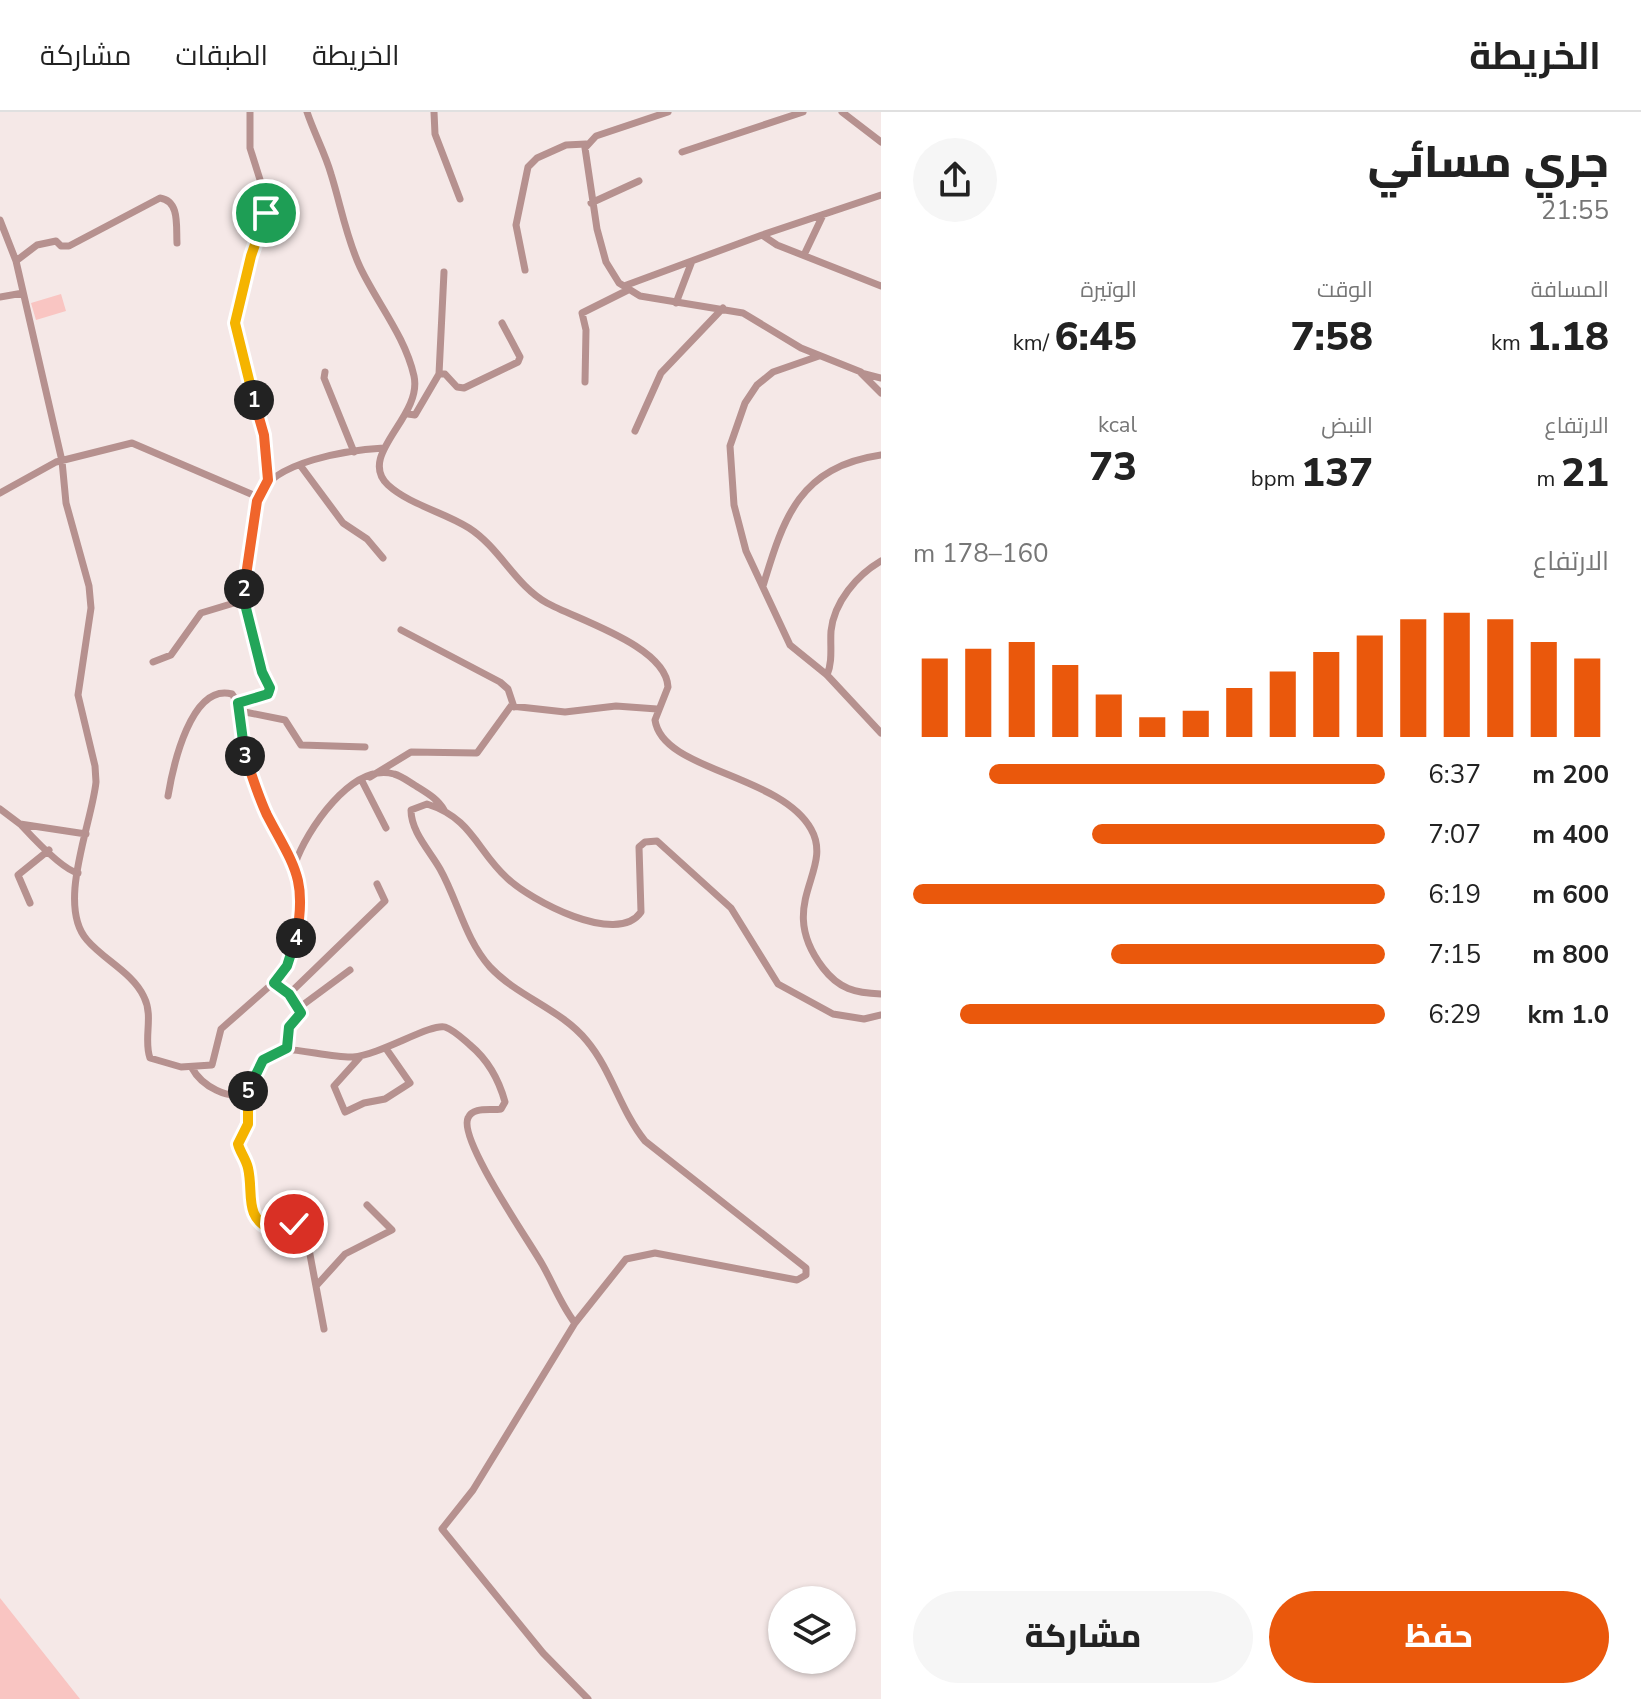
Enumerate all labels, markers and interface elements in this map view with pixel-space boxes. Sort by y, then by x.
text: الخريطة [1469,31,1601,82]
text: مشاركة [40,37,131,75]
text: الطبقات [175,37,268,75]
text: الخريطة [312,37,399,75]
text: جري مسائي [1368,133,1609,193]
button: share [913,138,997,222]
pin [232,179,300,247]
icon: arrive [244,191,288,235]
text: 21:55 [1541,193,1609,228]
text: الوتيرة [1081,275,1137,305]
text: الوقت [1317,275,1373,305]
text: المسافة [1531,275,1609,305]
text: 6:45 [1055,310,1137,364]
text: 7:58 [1291,310,1373,364]
text: 1.18 [1527,310,1609,364]
text: /km [1013,328,1055,358]
text: km [1491,328,1527,358]
pin: 1 [234,380,274,420]
text: 1 [247,385,261,415]
text: kcal [1098,410,1137,440]
text: النبض [1321,411,1373,441]
text: الارتفاع [1545,411,1609,441]
text: 73 [1089,440,1137,494]
text: 137 [1301,446,1373,500]
text: 21 [1561,446,1609,500]
text: bpm [1251,464,1301,494]
text: m [1537,464,1561,494]
text: 160–178 m [913,536,1049,571]
text: الارتفاع [1533,544,1609,579]
pin: 2 [224,569,264,609]
text: 2 [237,574,251,604]
pin: 3 [225,736,265,776]
text: 3 [238,741,252,771]
text: 6:37 [1428,757,1481,792]
text: 200 m [1532,757,1609,792]
text: 7:07 [1428,817,1481,852]
text: 400 m [1532,817,1609,852]
text: 6:19 [1428,877,1481,912]
text: 600 m [1532,877,1609,912]
pin: 4 [276,918,316,958]
text: 4 [289,923,303,953]
text: 7:15 [1428,937,1481,972]
text: 800 m [1532,937,1609,972]
text: 6:29 [1428,997,1481,1032]
text: 1.0 km [1528,997,1609,1032]
pin: 5 [228,1071,268,1111]
text: 5 [241,1076,255,1106]
pin [260,1190,328,1258]
icon: check [272,1202,316,1246]
map controls [768,1586,856,1674]
button: layers [768,1586,856,1674]
button: مشاركة [913,1591,1253,1683]
button: حفظ [1269,1591,1609,1683]

